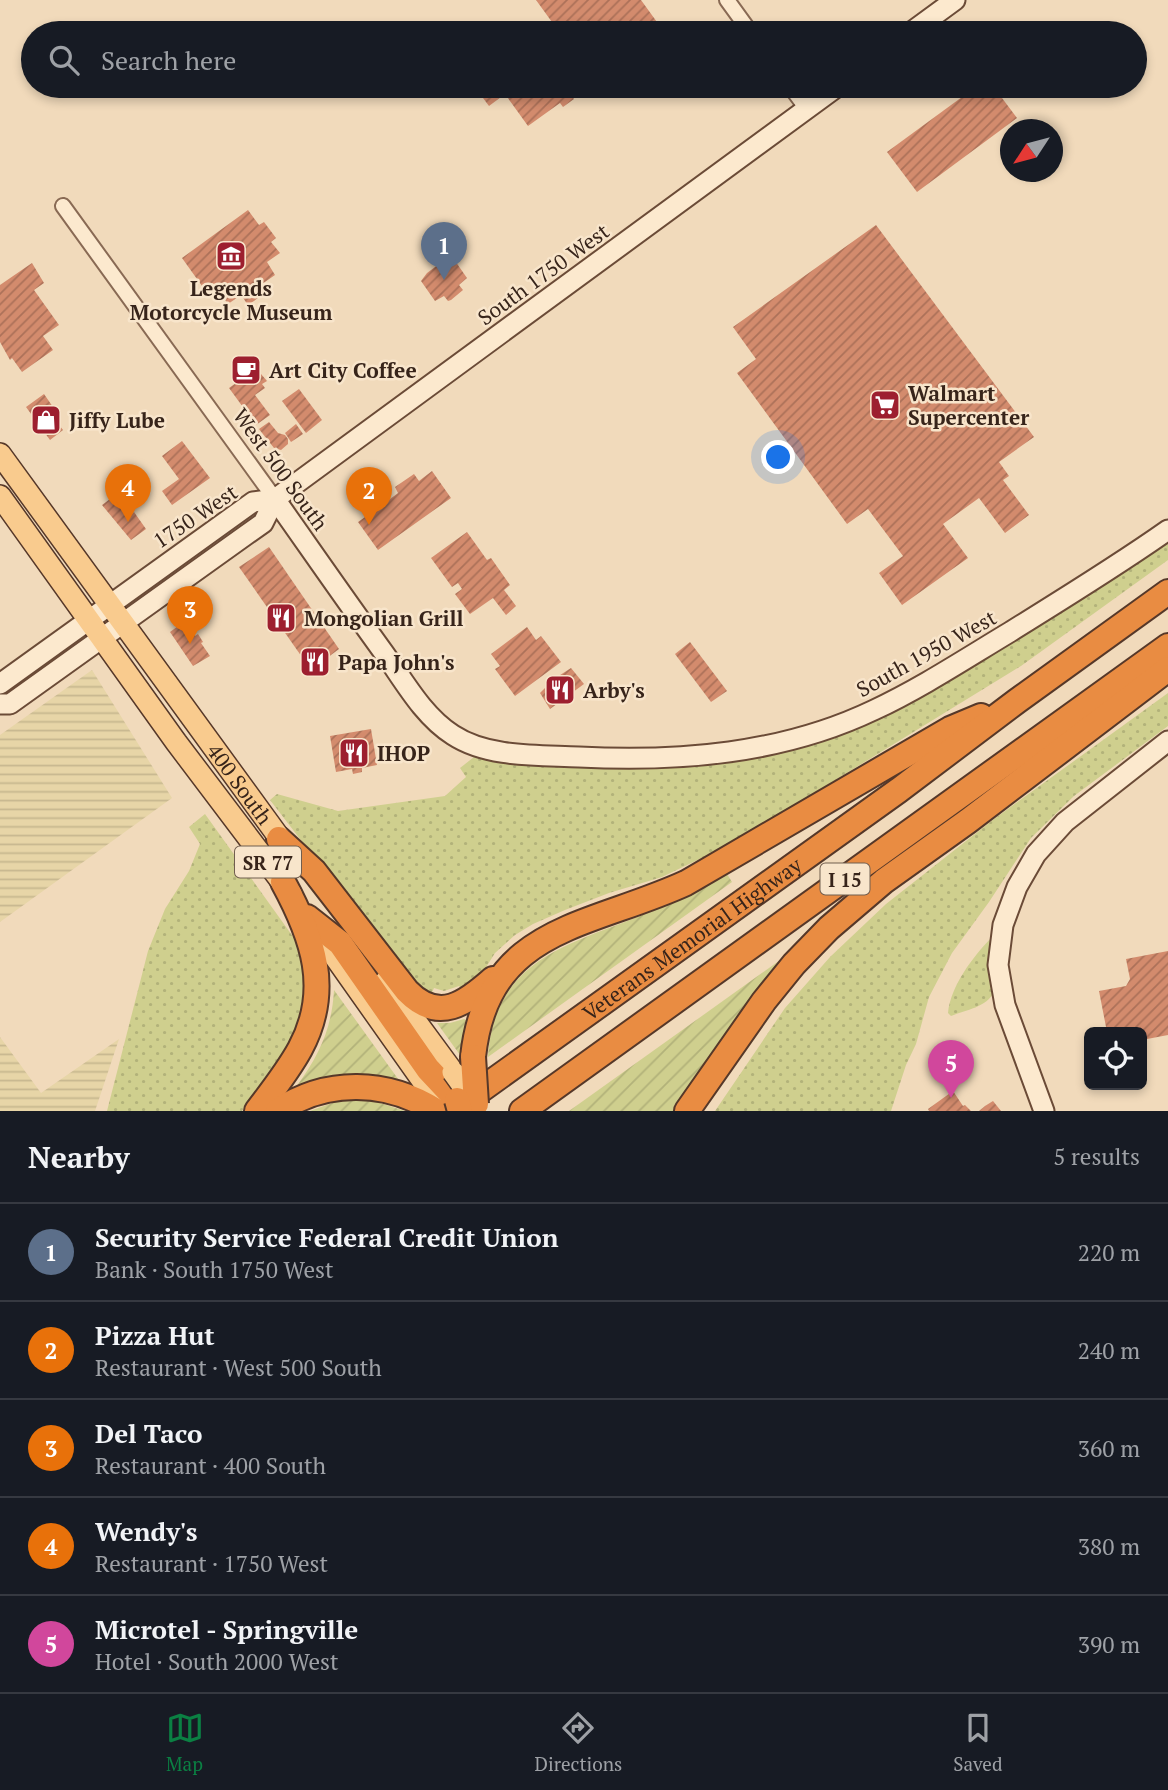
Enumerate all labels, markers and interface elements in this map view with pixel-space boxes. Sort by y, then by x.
search box [21,21,1147,98]
icon: search [45,41,83,79]
text: Search here [101,43,236,77]
north arrow [1000,119,1063,182]
street label: South 1750 West [472,217,614,331]
pin: 1 [421,222,467,280]
museum icon: Legends Motorcycle Museum [214,239,248,273]
place label: Legends Motorcycle Museum [130,274,333,326]
cafe icon: Art City Coffee [229,353,263,387]
place label: Art City Coffee [269,356,417,384]
place label: Walmart Supercenter [908,379,1029,431]
supermarket icon: Walmart Supercenter [868,388,902,422]
street label: West 500 South [227,402,335,536]
shop icon: Jiffy Lube [29,403,63,437]
place label: Jiffy Lube [69,406,165,434]
your location [761,440,795,474]
pin: 4 [105,464,151,522]
pin: 2 [346,467,392,525]
street label: 1750 West [148,478,243,554]
pin: 3 [167,586,213,644]
restaurant icon: Mongolian Grill [264,601,298,635]
street label: South 1950 West [851,603,1001,703]
place label: Mongolian Grill [304,604,464,632]
restaurant icon: Papa John's [298,645,332,679]
place label: Papa John's [338,648,455,676]
restaurant icon: Arby's [543,673,577,707]
place label: Arby's [583,676,645,704]
restaurant icon: IHOP [337,736,371,770]
street label: 400 South [201,738,279,830]
place label: IHOP [377,739,430,767]
road number: SR 77 [235,846,301,877]
street label: Veterans Memorial Highway [577,850,807,1027]
road number: I 15 [820,864,870,894]
map controls [1084,1027,1147,1090]
button: locate [1084,1027,1147,1090]
pin: 5 [928,1040,974,1098]
text: Nearby [28,1137,130,1177]
text: 5 results [1053,1141,1140,1172]
text: Security Service Federal Credit Union [95,1220,558,1254]
text: 1 [45,1237,58,1268]
text: 220 m [1078,1237,1140,1268]
text: Bank · South 1750 West [95,1254,334,1285]
text: Pizza Hut [95,1318,215,1352]
text: 2 [45,1335,58,1366]
text: 240 m [1078,1335,1140,1366]
text: Restaurant · West 500 South [95,1352,382,1383]
text: Del Taco [95,1416,202,1450]
text: 3 [45,1433,58,1464]
text: 360 m [1078,1433,1140,1464]
text: Restaurant · 400 South [95,1450,326,1481]
text: Wendy's [95,1514,197,1548]
text: 4 [45,1531,58,1562]
text: 380 m [1078,1531,1140,1562]
text: Restaurant · 1750 West [95,1548,328,1579]
text: Microtel - Springville [95,1612,358,1646]
text: 5 [45,1629,58,1660]
text: 390 m [1078,1629,1140,1660]
text: Hotel · South 2000 West [95,1646,338,1677]
tab: Map [166,1709,204,1776]
tab: Directions [535,1709,622,1776]
tab: Saved [953,1709,1002,1776]

